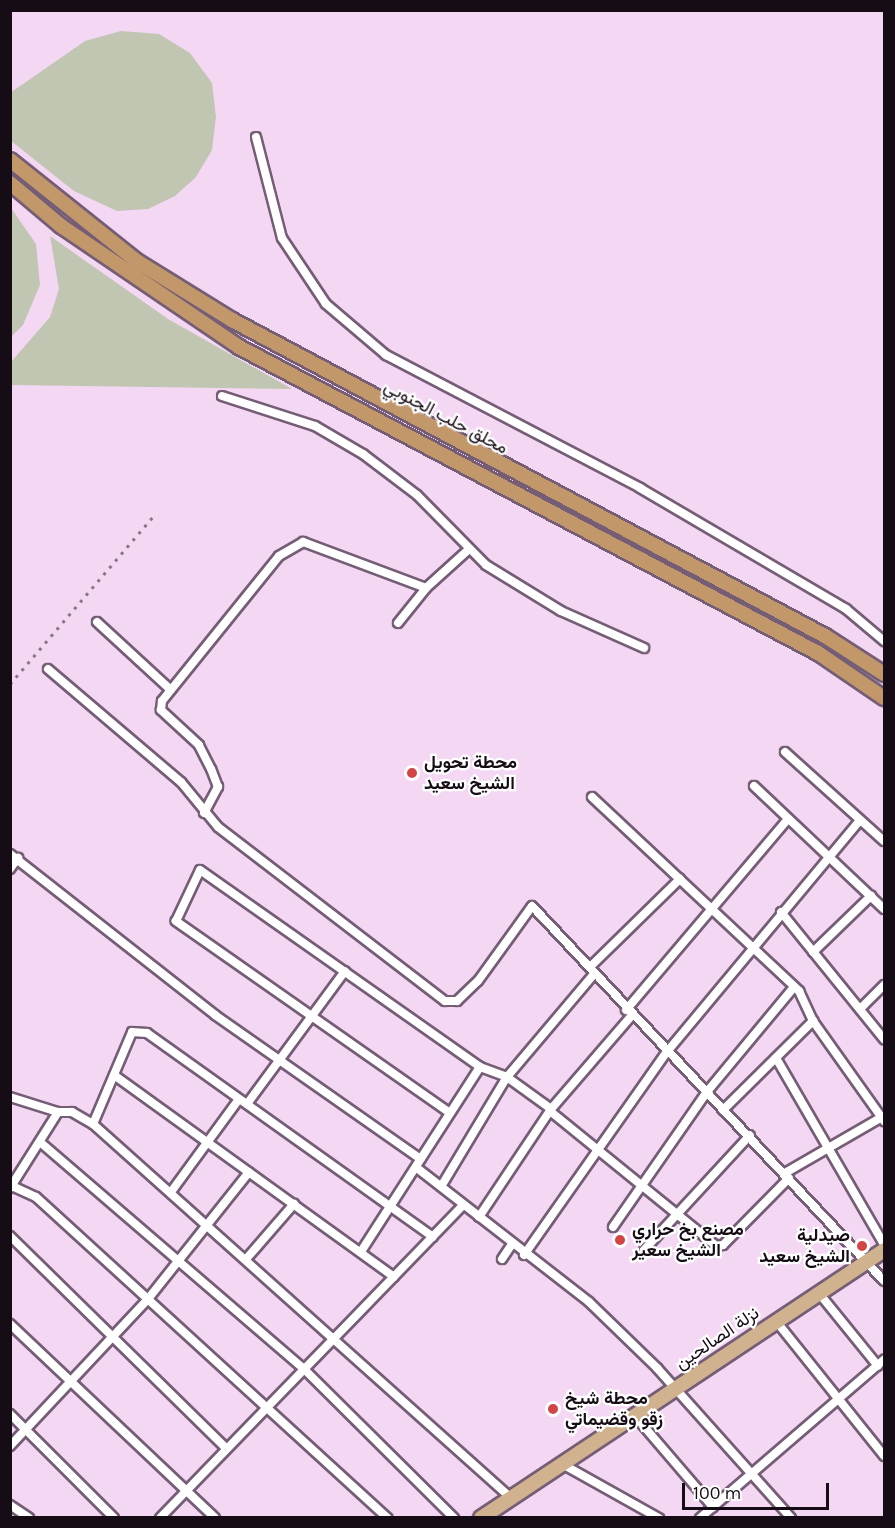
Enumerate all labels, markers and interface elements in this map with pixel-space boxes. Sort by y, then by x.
street label: محلق حلب الجنوبي [380,375,512,459]
place label: محطة تحويل الشيخ سعيد [424,752,517,795]
marker: محطة تحويل الشيخ سعيد [405,766,419,780]
place label: مصنع بخ حراري الشيخ سعير [632,1219,744,1262]
place label: صيدلية الشيخ سعيد [759,1225,850,1268]
marker: مصنع بخ حراري الشيخ سعير [613,1233,627,1247]
marker: صيدلية الشيخ سعيد [855,1239,869,1253]
street label: نزلة الصالحين [671,1302,763,1374]
place label: محطة شيخ زقو وقضيماتي [565,1388,663,1430]
marker: محطة شيخ زقو وقضيماتي [546,1402,560,1416]
scale bar [685,1471,832,1509]
text: 100 m [693,1482,741,1504]

